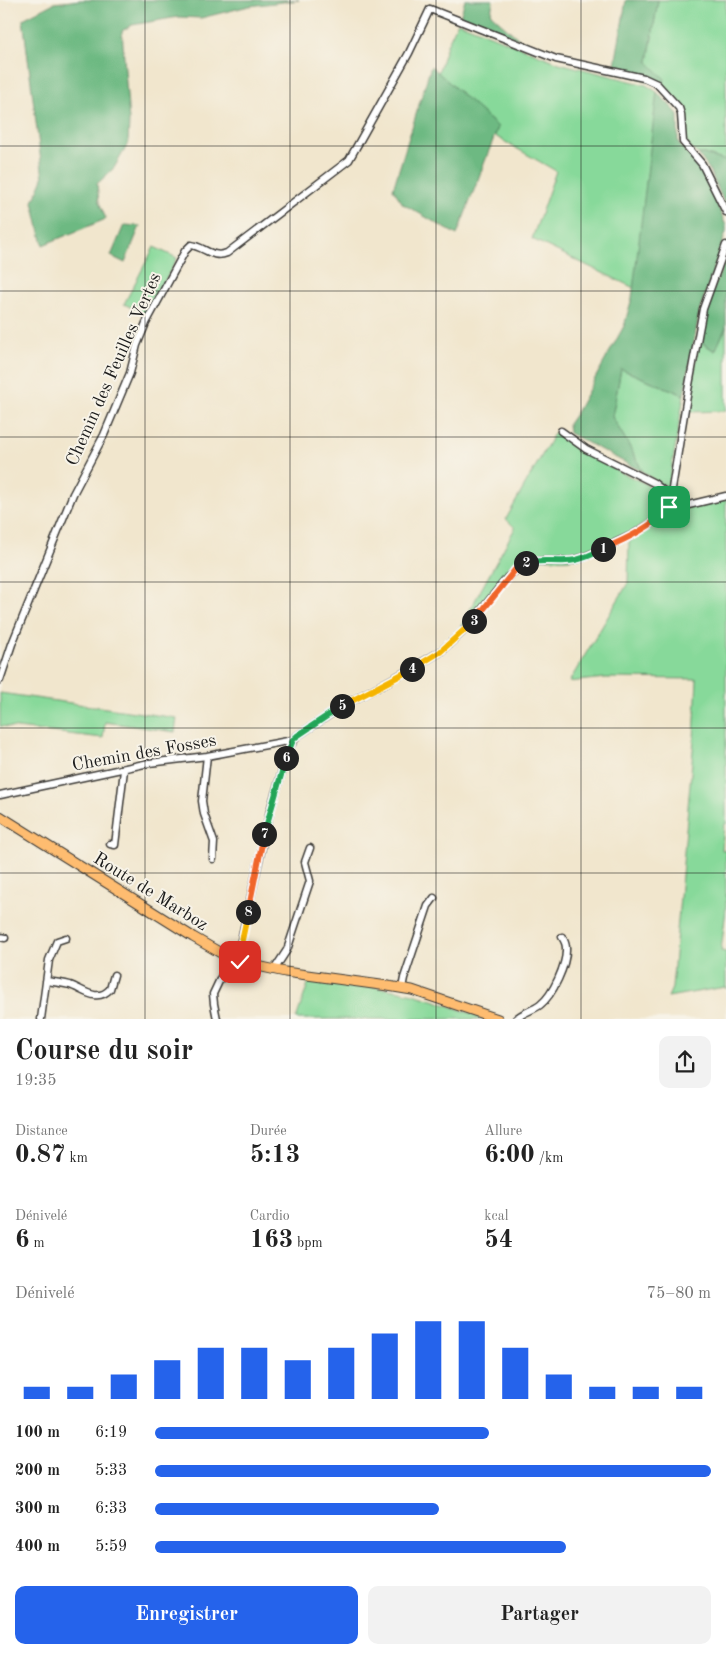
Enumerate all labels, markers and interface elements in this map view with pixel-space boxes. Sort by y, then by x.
street label: Chemin des Feuilles Vertes [63,270,165,469]
pin [648,486,690,528]
icon: arrive [655,493,683,521]
pin: 1 [590,536,616,562]
text: 1 [599,542,608,556]
pin: 2 [514,550,538,576]
text: 2 [522,556,531,570]
pin: 3 [462,608,486,634]
text: 3 [470,614,479,628]
pin: 4 [400,656,424,682]
text: 4 [408,662,417,676]
pin: 5 [330,694,354,718]
text: 5 [338,699,347,713]
street label: Chemin des Fosses [71,731,218,775]
pin: 6 [274,746,298,770]
text: 6 [282,751,291,765]
pin: 7 [252,822,276,846]
text: 7 [260,827,269,841]
street label: Route de Marboz [90,849,211,934]
pin: 8 [236,900,260,924]
text: 8 [244,905,253,919]
pin [219,941,261,983]
icon: check [226,948,254,976]
button: share [659,1036,711,1088]
text: Course du soir [15,1038,193,1066]
text: 19:35 [15,1073,57,1089]
text: Distance [15,1124,68,1138]
text: Durée [250,1124,287,1138]
text: Allure [484,1124,522,1138]
text: 0.87 [15,1143,66,1168]
text: 5:13 [250,1143,300,1168]
text: 6:00 [484,1143,535,1168]
text: km [66,1151,88,1165]
text: /km [535,1151,563,1165]
text: Dénivelé [15,1209,67,1223]
text: Cardio [250,1209,290,1223]
text: kcal [484,1209,508,1223]
text: 6 [15,1228,30,1253]
text: 163 [250,1228,293,1253]
text: 54 [484,1228,513,1253]
text: m [30,1236,45,1250]
text: bpm [293,1236,323,1250]
text: Dénivelé [15,1286,75,1302]
text: 75–80 m [647,1286,711,1302]
text: 100 m [15,1425,60,1441]
text: 6:19 [95,1425,127,1441]
text: 200 m [15,1463,60,1479]
text: 5:33 [95,1463,127,1479]
text: 300 m [15,1501,60,1517]
text: 6:33 [95,1501,127,1517]
text: 400 m [15,1539,60,1555]
text: 5:59 [95,1539,127,1555]
button: Enregistrer [15,1586,358,1644]
button: Partager [368,1586,711,1644]

